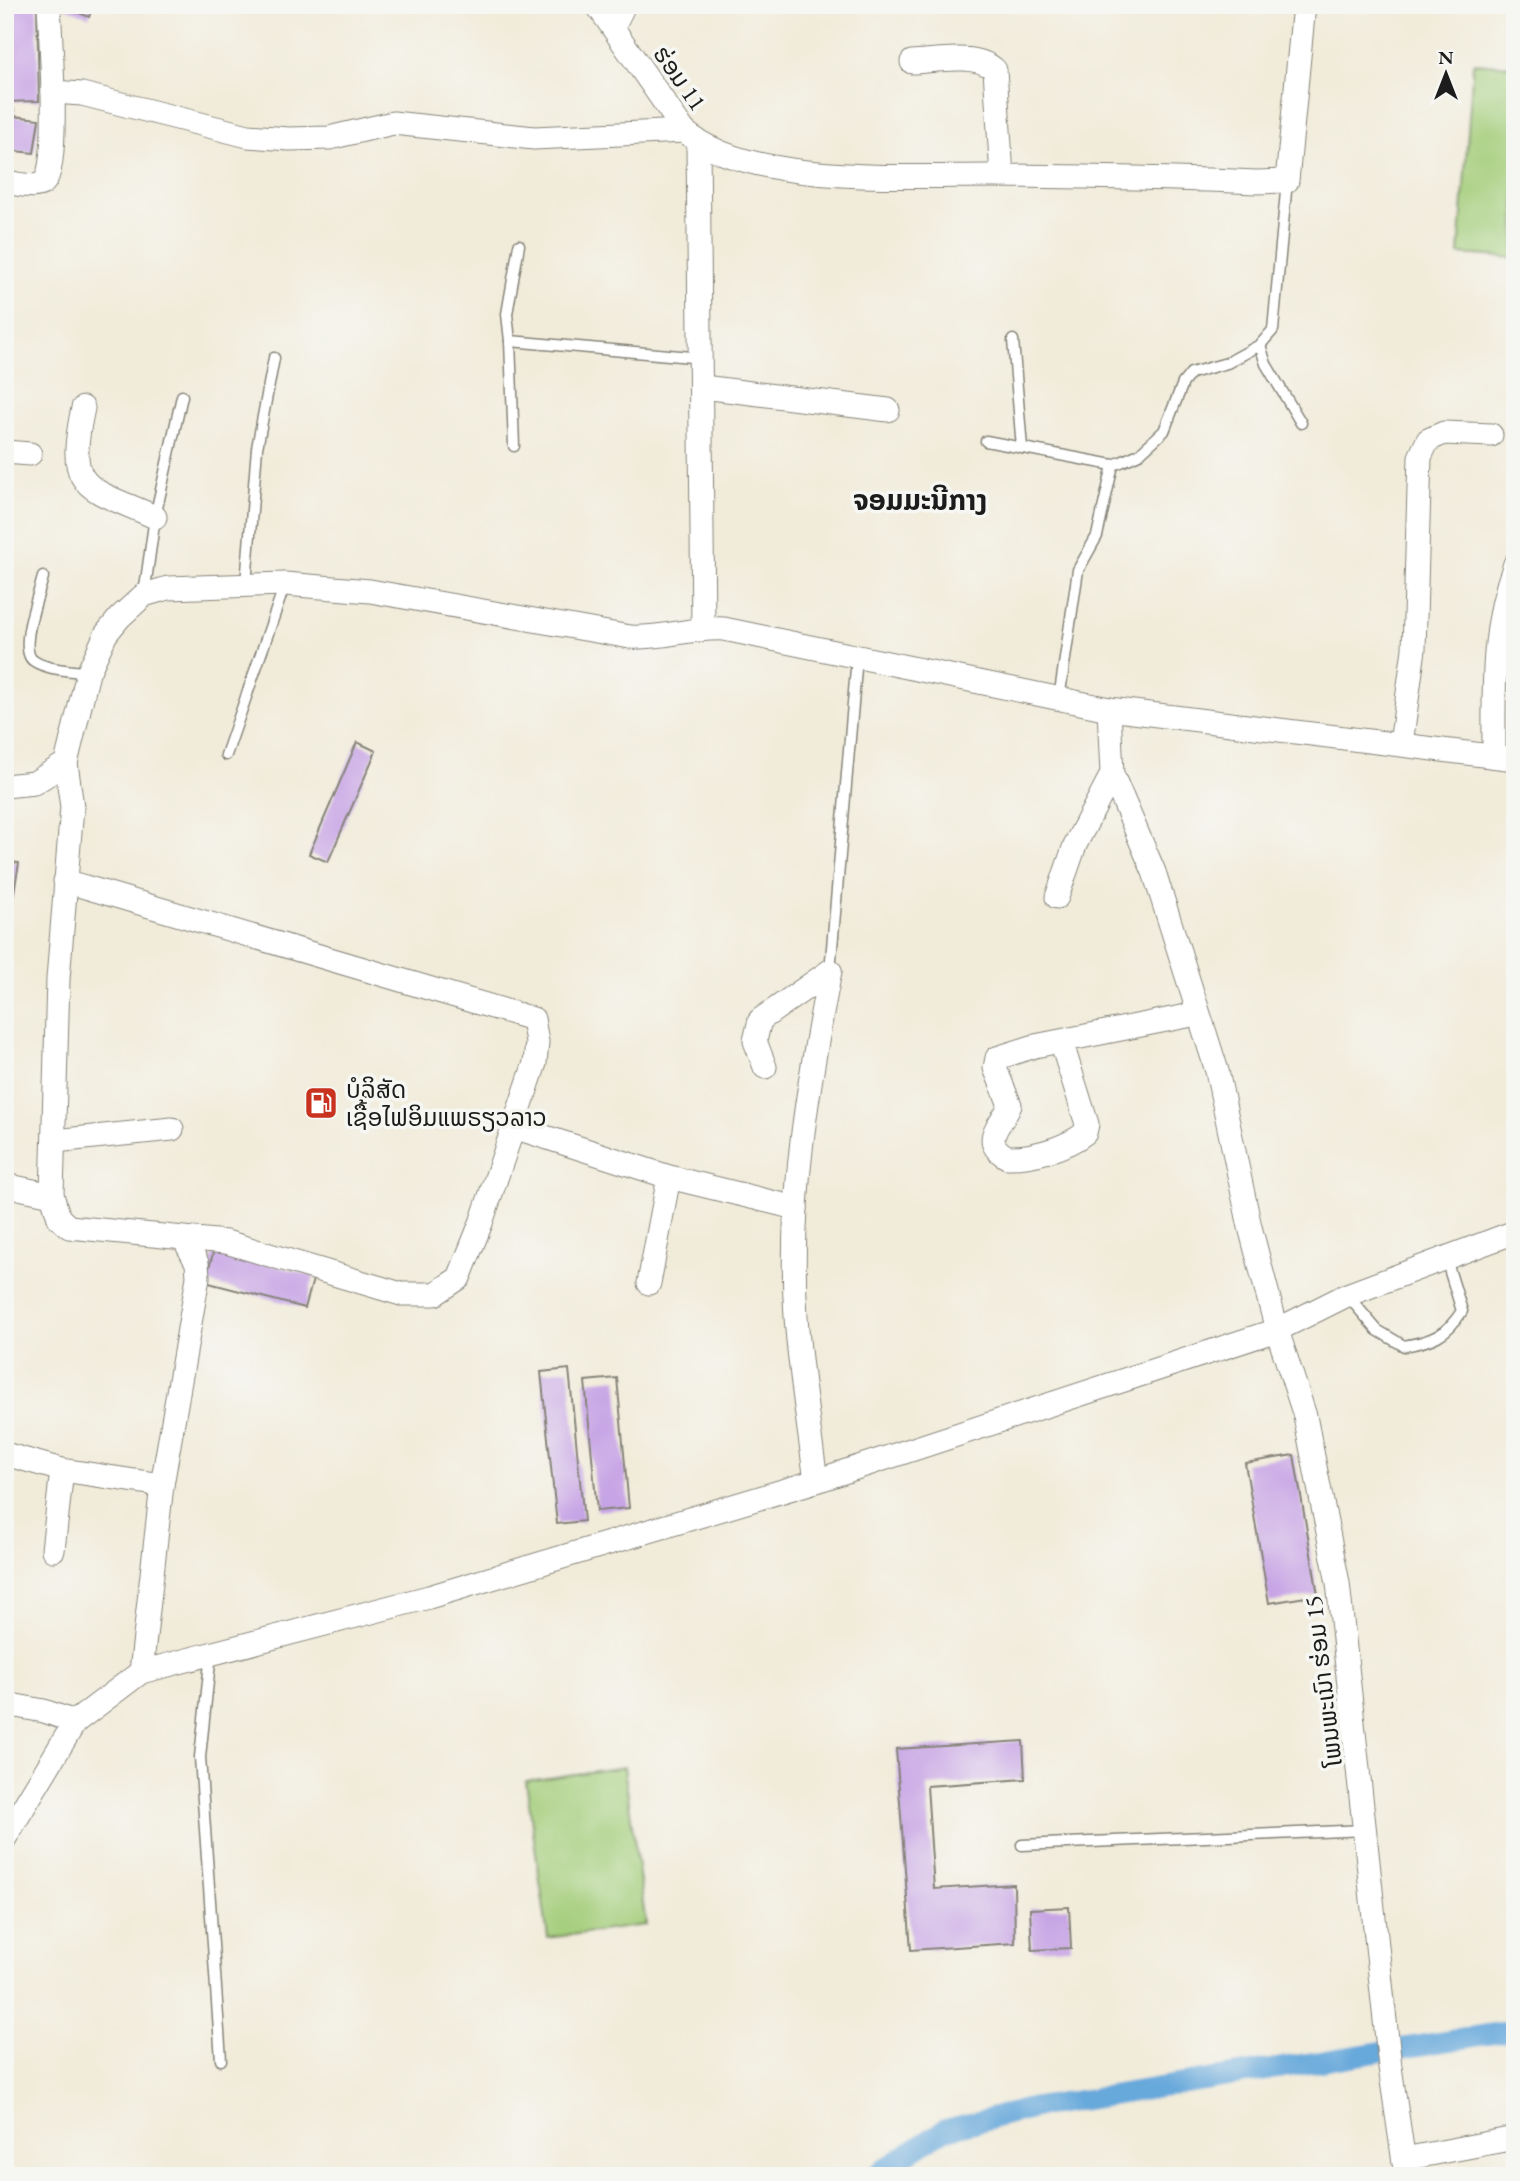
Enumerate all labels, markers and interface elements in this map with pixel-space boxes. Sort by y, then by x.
north arrow [1412,38,1482,108]
street label: ຮ່ອມ 11 [647,40,713,116]
text: N [1438,45,1454,70]
district label: ຈອມມະນີກາງ [853,482,987,518]
place label: ບໍລິສັດ ເຊື້ອໄຟອິມແພຣຽວລາວ [346,1074,547,1133]
fuel station icon: ບໍລິສັດ ເຊື້ອໄຟອິມແພຣຽວລາວ [302,1084,340,1122]
street label: ໂພນພະເນົາ ຮ່ອມ 15 [1297,1594,1349,1769]

